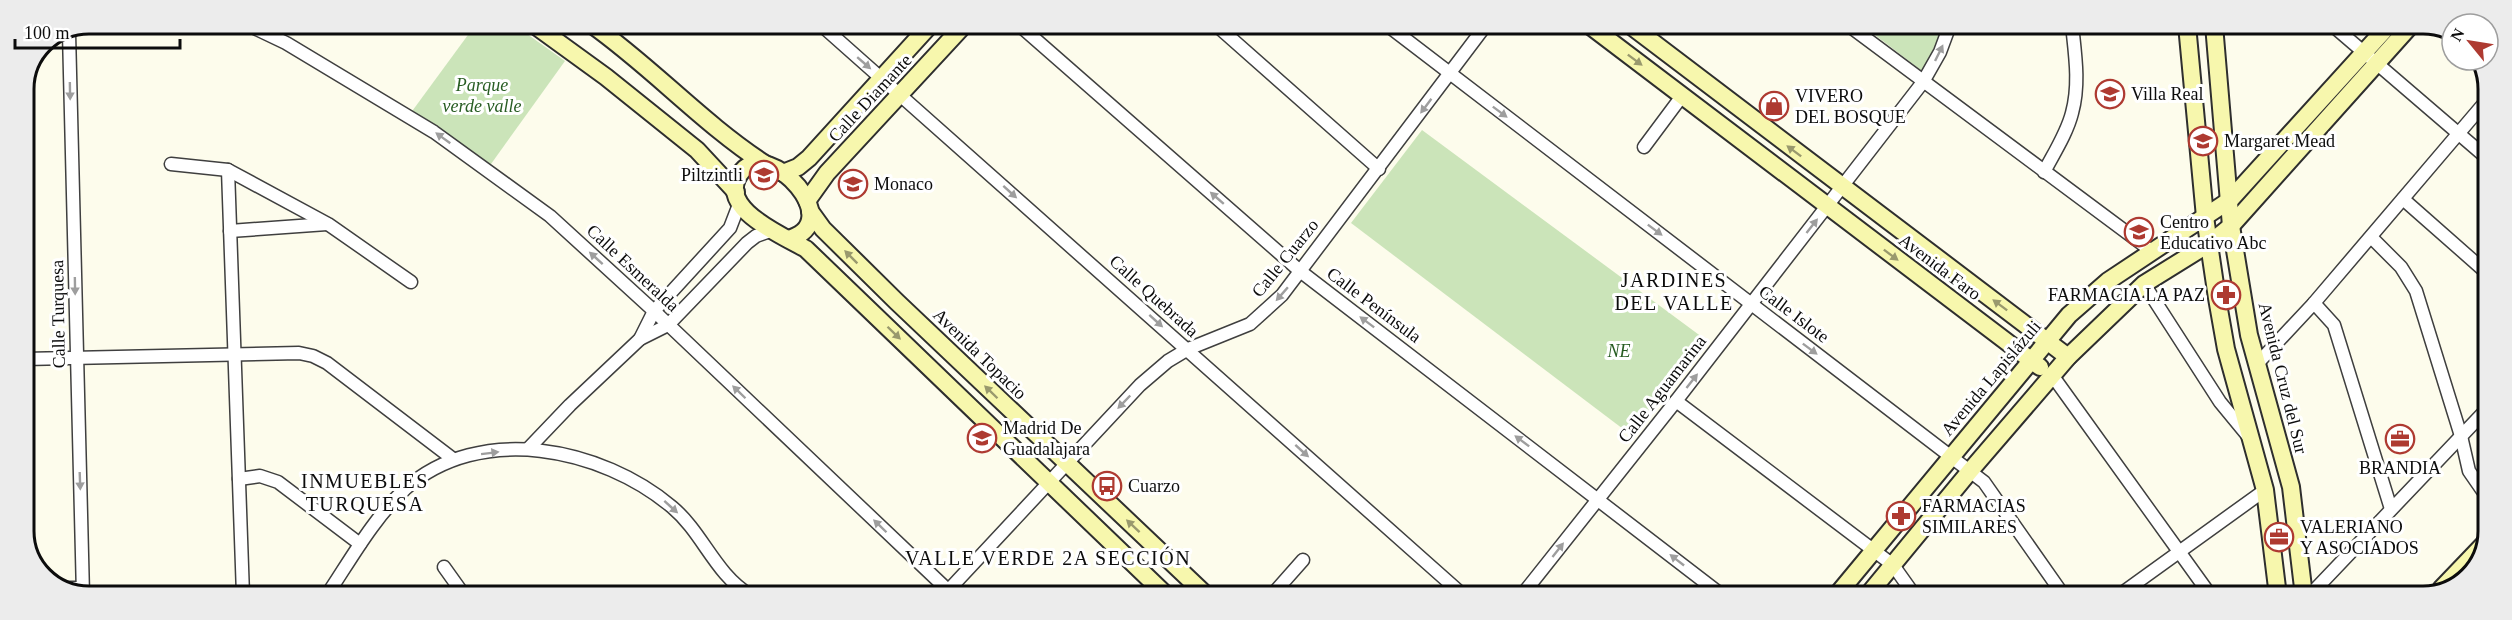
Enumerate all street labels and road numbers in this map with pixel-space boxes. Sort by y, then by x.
street label: Calle Diamante [824,50,916,146]
street label: Calle Cuarzo [1248,215,1322,301]
street label: Calle Esmeralda [583,220,683,316]
street label: Avenida Faro [1895,230,1985,304]
street label: Calle Quebrada [1106,251,1202,341]
street label: Calle Turquesa [47,260,69,368]
street label: Calle Península [1323,263,1425,347]
street label: Calle Islote [1755,281,1833,347]
street label: Avenida Cruz del Sur [2255,300,2311,456]
street label: Avenida Topacio [929,305,1031,403]
street label: Avenida Lapislázuli [1937,316,2045,440]
street label: Calle Aguamarina [1614,331,1710,447]

